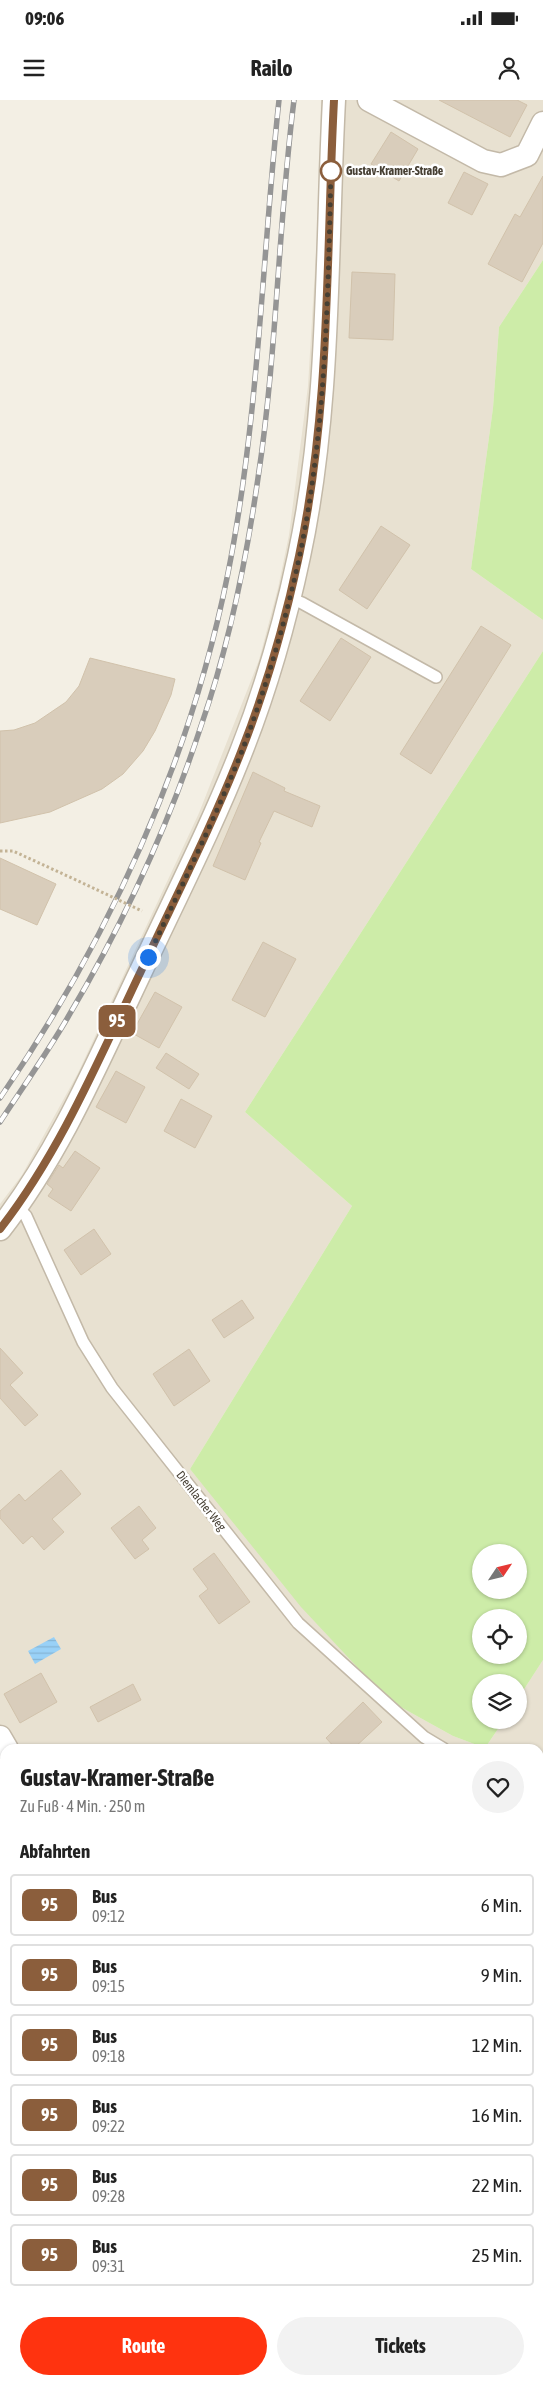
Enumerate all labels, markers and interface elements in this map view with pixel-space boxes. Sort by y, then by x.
text: 09:06 [25,7,64,29]
icon: menu [20,54,48,82]
icon: person [495,54,523,82]
text: Railo [250,55,293,81]
marker: Gustav-Kramer-Straße [320,160,342,182]
place label: Gustav-Kramer-Straße [346,164,444,178]
your location [136,945,161,970]
line badge: 95 [94,1005,140,1037]
text: 95 [109,1010,125,1031]
street label: Diemlacher Weg [173,1468,229,1534]
north arrow [472,1544,528,1599]
map controls [472,1544,527,1729]
button: locate [472,1609,527,1664]
button: layers [472,1674,527,1729]
button: heart [472,1761,524,1813]
text: Gustav-Kramer-Straße [20,1764,214,1791]
text: Zu Fuß · 4 Min. · 250 m [20,1797,145,1815]
text: Abfahrten [20,1840,90,1862]
text: Bus [92,1885,117,1907]
text: 95 [41,1894,58,1915]
text: 6 Min. [481,1894,522,1916]
text: 09:12 [92,1907,125,1925]
text: Bus [92,1955,117,1977]
text: 95 [41,1964,58,1985]
text: 9 Min. [481,1964,522,1986]
text: 09:15 [92,1977,125,1995]
text: Bus [92,2025,117,2047]
text: 95 [41,2034,58,2055]
text: 12 Min. [472,2034,522,2056]
text: 09:18 [92,2047,125,2065]
text: Bus [92,2095,117,2117]
text: 95 [41,2104,58,2125]
text: 16 Min. [472,2104,522,2126]
text: 09:22 [92,2117,125,2135]
text: Bus [92,2165,117,2187]
text: 95 [41,2174,58,2195]
text: 22 Min. [472,2174,522,2196]
text: 09:28 [92,2187,125,2205]
text: Bus [92,2235,117,2257]
text: 95 [41,2244,58,2265]
text: 25 Min. [472,2244,522,2266]
text: 09:31 [92,2257,125,2275]
button: Route [20,2317,267,2375]
button: Tickets [277,2317,524,2375]

